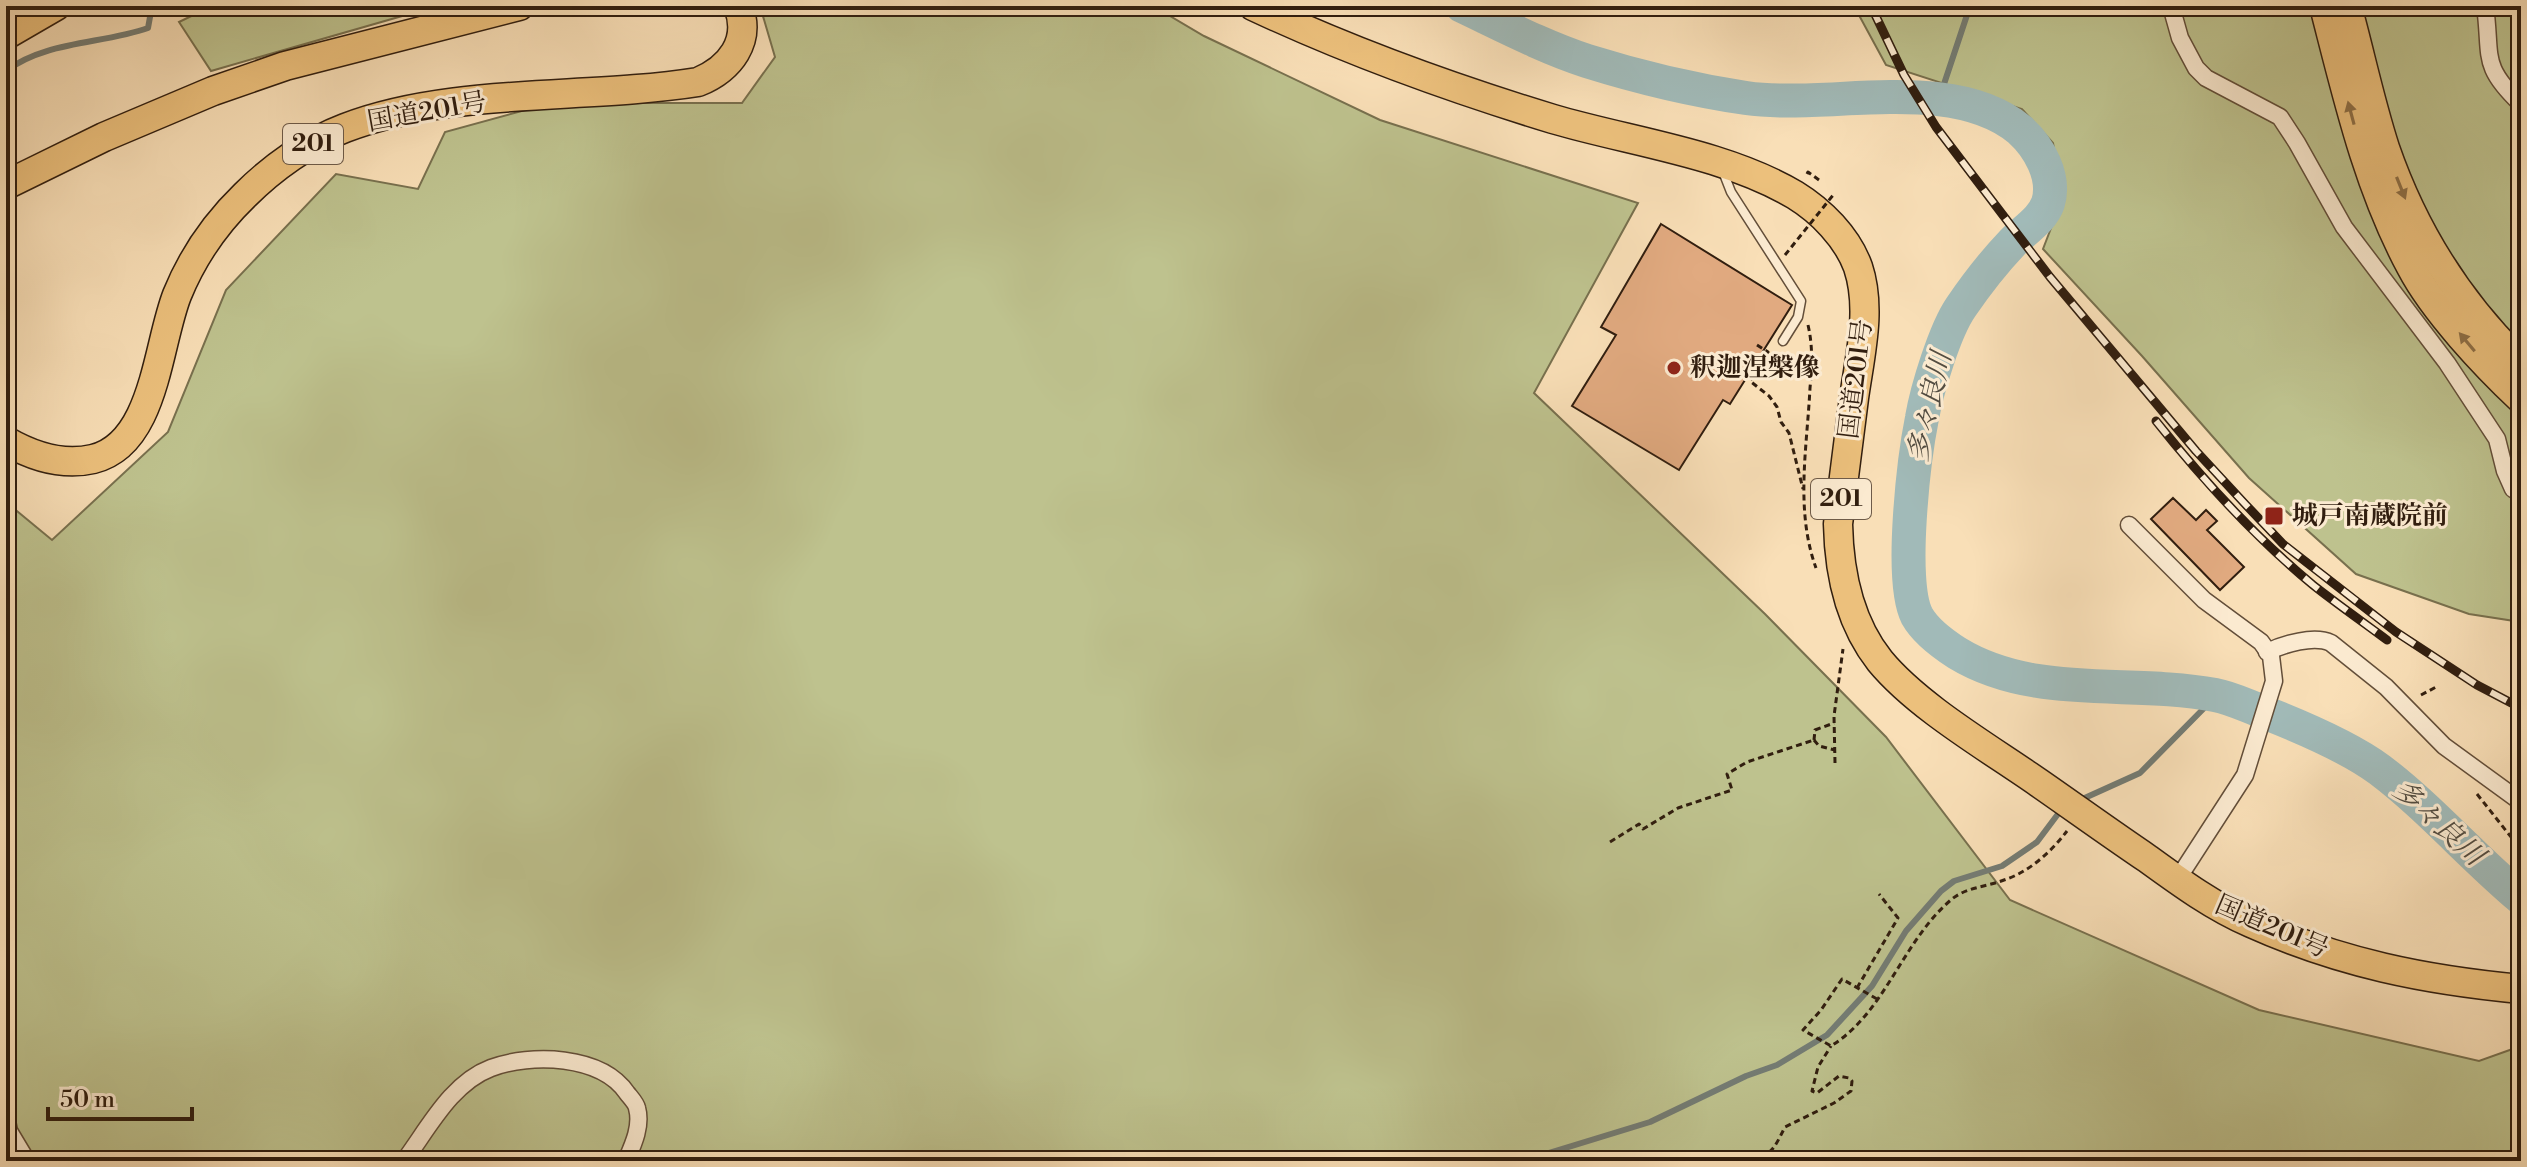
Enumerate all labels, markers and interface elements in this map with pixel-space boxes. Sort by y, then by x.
street label: 国道201号 [365,86,489,138]
one-way arrow [2345,100,2357,125]
road number: 201 [283,124,343,164]
one-way arrow [2395,176,2408,200]
street label: 国道201号 [1833,317,1879,441]
one-way arrow [2459,333,2476,353]
water label: 多々良川 [1900,346,1960,466]
place label: 釈迦涅槃像 [1690,352,1820,384]
marker: 釈迦涅槃像 [1665,359,1683,377]
road number: 201 [1811,479,1871,519]
place label: 城戸南蔵院前 [2292,500,2448,532]
marker: 城戸南蔵院前 [2263,505,2285,527]
water label: 多々良川 [2385,773,2494,875]
street label: 国道201号 [2210,889,2334,965]
scale bar [48,1071,192,1121]
text: 50 m [60,1085,115,1115]

